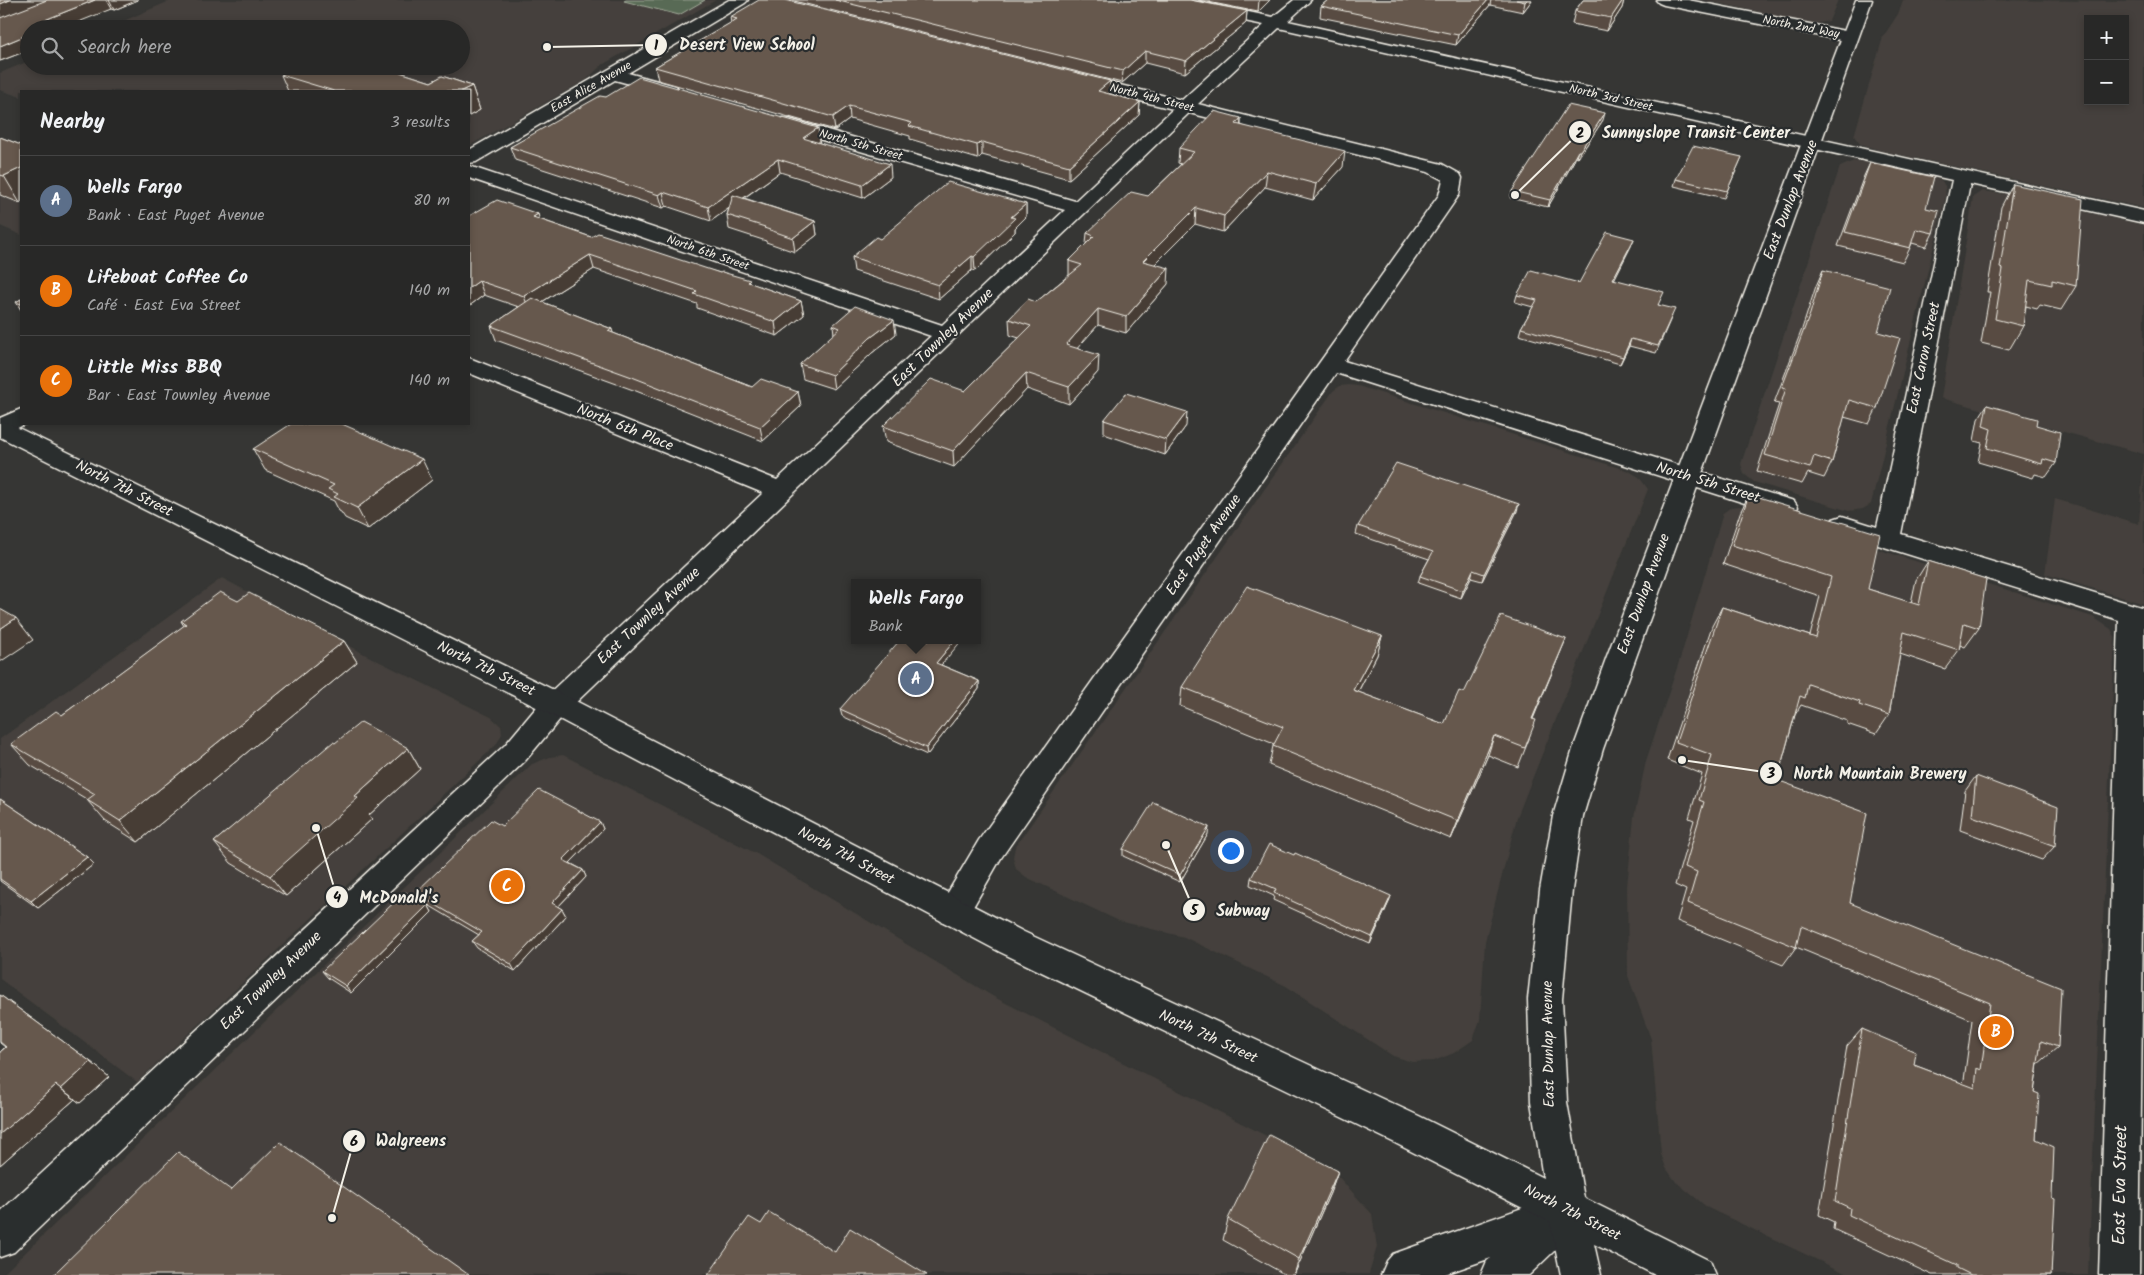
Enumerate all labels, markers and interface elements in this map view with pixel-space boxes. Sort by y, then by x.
street label: North 2nd Way [1761,10,1842,44]
map controls [2084,15,2129,105]
button: + [2084,15,2129,60]
search box [20,20,470,75]
callout: Desert View School [644,29,824,60]
text: Search here [78,33,172,63]
text: Desert View School [679,33,815,58]
icon: search [38,34,66,62]
text: 1 [654,34,659,58]
street label: East Alice Avenue [547,56,636,118]
button: − [2084,60,2129,105]
street label: North 4th Street [1108,78,1197,118]
street label: North 3rd Street [1567,79,1655,117]
text: Nearby [40,106,105,139]
text: 3 results [391,110,450,135]
callout: Sunnyslope Transit Center [1567,117,1800,148]
text: Sunnyslope Transit Center [1602,121,1791,146]
text: 2 [1576,122,1585,146]
street label: North 5th Street [817,124,905,166]
street label: East Dunlap Avenue [1757,136,1825,264]
text: Wells Fargo [87,173,182,203]
text: A [51,188,61,213]
text: 80 m [413,188,450,213]
text: Bank · East Puget Avenue [87,203,265,228]
street label: North 6th Street [664,230,752,276]
text: Lifeboat Coffee Co [87,263,248,293]
text: B [51,278,61,303]
text: 140 m [409,278,450,303]
street label: East Townley Avenue [886,282,1000,393]
text: Café · East Eva Street [87,293,241,318]
street label: East Caron Street [1900,300,1948,416]
text: Little Miss BBQ [87,353,222,383]
text: C [51,368,61,393]
text: 140 m [409,368,450,393]
text: Bar · East Townley Avenue [87,383,270,408]
street label: North 6th Place [573,398,677,458]
street label: North 7th Street [71,454,177,524]
street label: North 5th Street [1653,456,1763,510]
street label: East Puget Avenue [1160,489,1248,601]
street label: East Dunlap Avenue [1611,530,1677,658]
street label: East Townley Avenue [592,561,707,671]
popup [851,579,981,644]
text: Wells Fargo [868,584,964,614]
text: Bank [868,614,902,639]
street label: North 7th Street [433,635,539,703]
pin: A [900,660,932,698]
callout: North Mountain Brewery [1759,758,1977,789]
text: 3 [1766,762,1775,786]
text: North Mountain Brewery [1793,762,1967,787]
street label: North 7th Street [793,820,899,892]
your location [1218,838,1244,864]
pin: C [491,867,523,905]
callout: McDonald's [325,882,449,913]
text: 4 [333,886,341,910]
text: McDonald's [360,886,439,911]
callout: Subway [1181,895,1280,926]
text: 5 [1189,899,1199,923]
text: Subway [1216,899,1270,924]
street label: East Townley Avenue [214,925,328,1036]
street label: East Dunlap Avenue [1536,980,1562,1108]
street label: North 7th Street [1155,1004,1262,1070]
pin: B [1980,1013,2012,1051]
street label: East Eva Street [2105,1124,2137,1245]
callout: Walgreens [341,1125,457,1156]
text: Walgreens [376,1129,447,1154]
text: 6 [350,1130,358,1154]
street label: North 7th Street [1519,1178,1625,1248]

